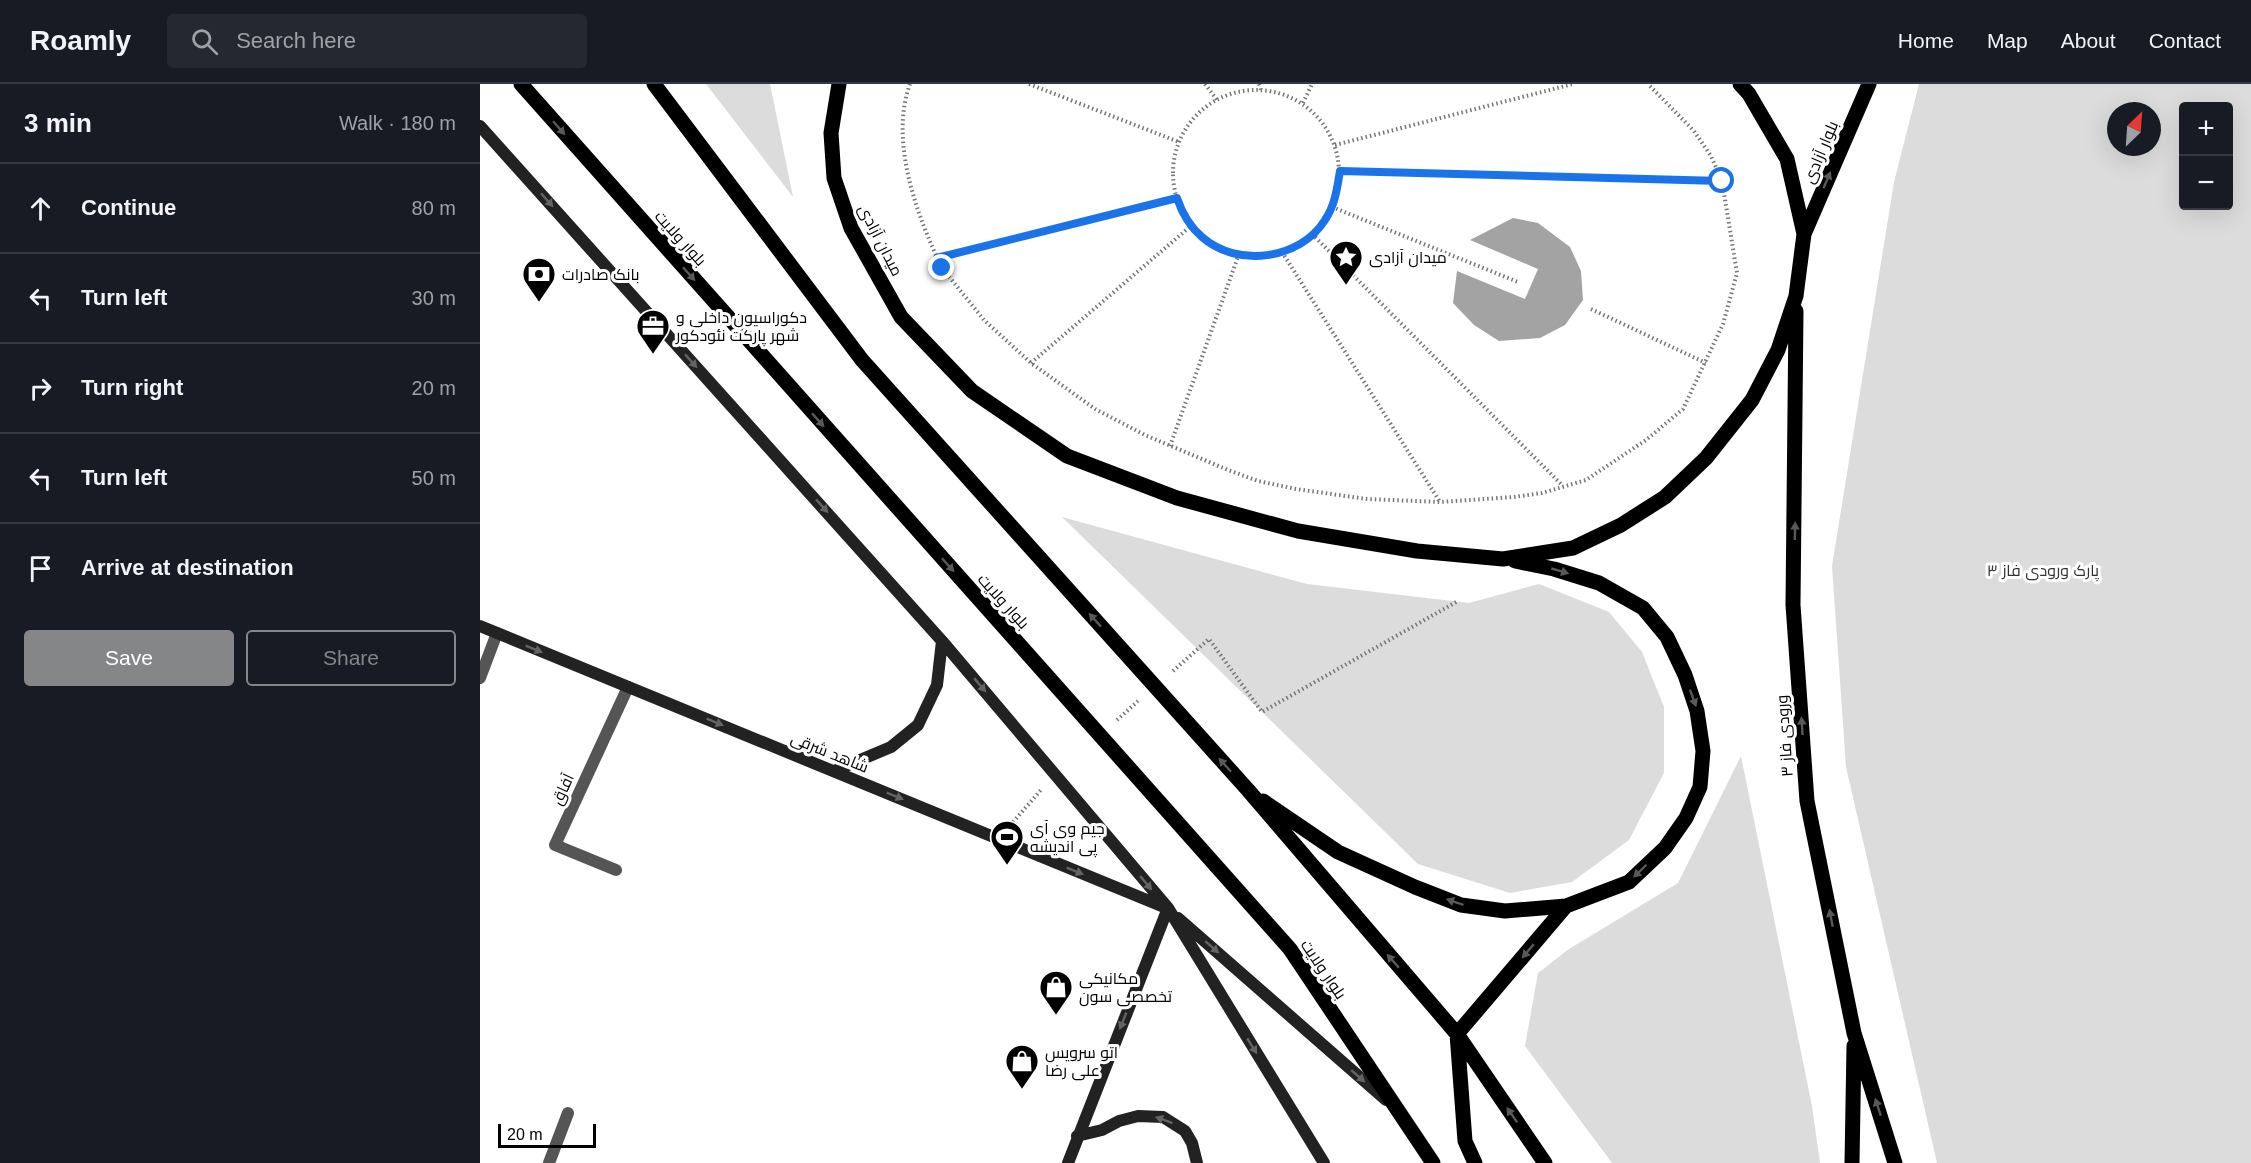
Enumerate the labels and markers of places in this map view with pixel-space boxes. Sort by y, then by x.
place icon: میدان آزادی [1328,239,1364,286]
place label: میدان آزادی [1369,249,1447,268]
bank icon: بانک صادرات [521,256,557,303]
place label: بانک صادرات [562,266,640,284]
office icon: دکوراسیون داخلی و شهر پارکت نئودکور [635,308,671,355]
place label: دکوراسیون داخلی و شهر پارکت نئودکور [675,309,807,347]
sports icon: جیم وی آی پی اندیشه [989,819,1025,866]
place label: جیم وی آی پی اندیشه [1030,820,1105,858]
shop icon: مکانیکی تخصصی سون [1038,969,1074,1016]
place label: مکانیکی تخصصی سون [1079,970,1173,1007]
shop icon: اتو سرویس علی رضا [1004,1043,1040,1090]
place label: اتو سرویس علی رضا [1045,1044,1118,1081]

